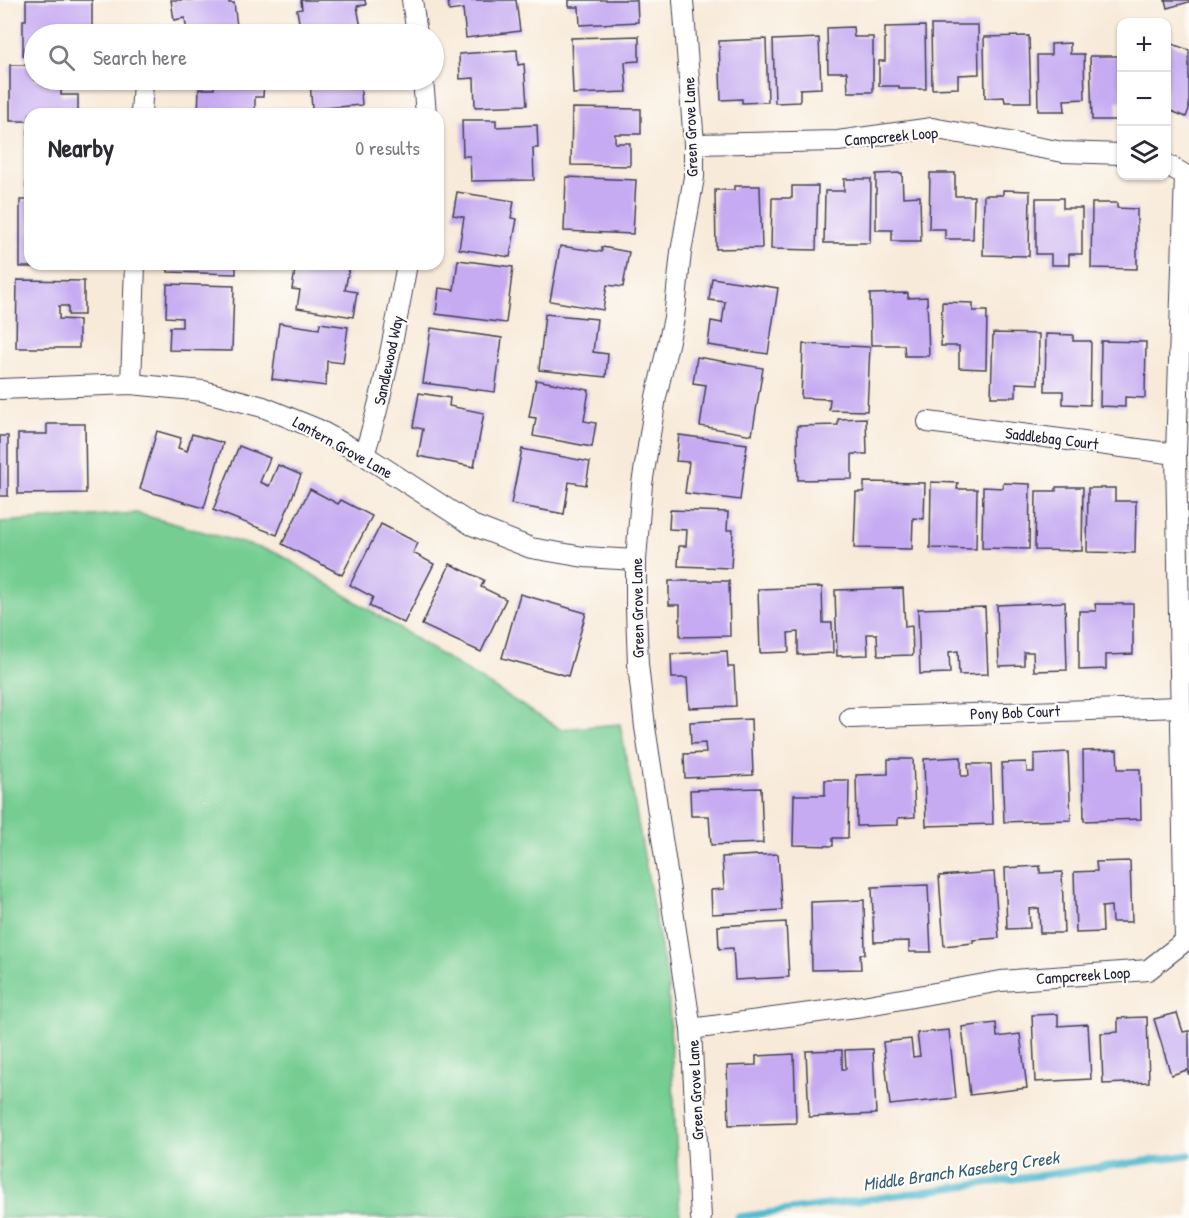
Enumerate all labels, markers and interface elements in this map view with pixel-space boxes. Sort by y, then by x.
map controls [1117,18,1171,180]
button: + [1117,18,1171,72]
search box [24,24,444,90]
icon: search [45,41,78,74]
text: Search here [93,42,187,72]
button: − [1117,72,1171,126]
street label: Green Grove Lane [677,76,703,177]
street label: Campcreek Loop [843,121,939,151]
button: layers [1117,126,1171,180]
text: Nearby [48,130,114,165]
text: 0 results [355,134,420,161]
street label: Sandlewood Way [368,313,408,407]
street label: Lantern Grove Lane [289,410,397,484]
street label: Saddlebag Court [1004,421,1100,455]
street label: Green Grove Lane [625,557,649,658]
street label: Pony Bob Court [970,699,1061,725]
street label: Campcreek Loop [1035,961,1131,989]
street label: Green Grove Lane [681,1039,709,1141]
water label: Middle Branch Kaseberg Creek [861,1144,1062,1197]

